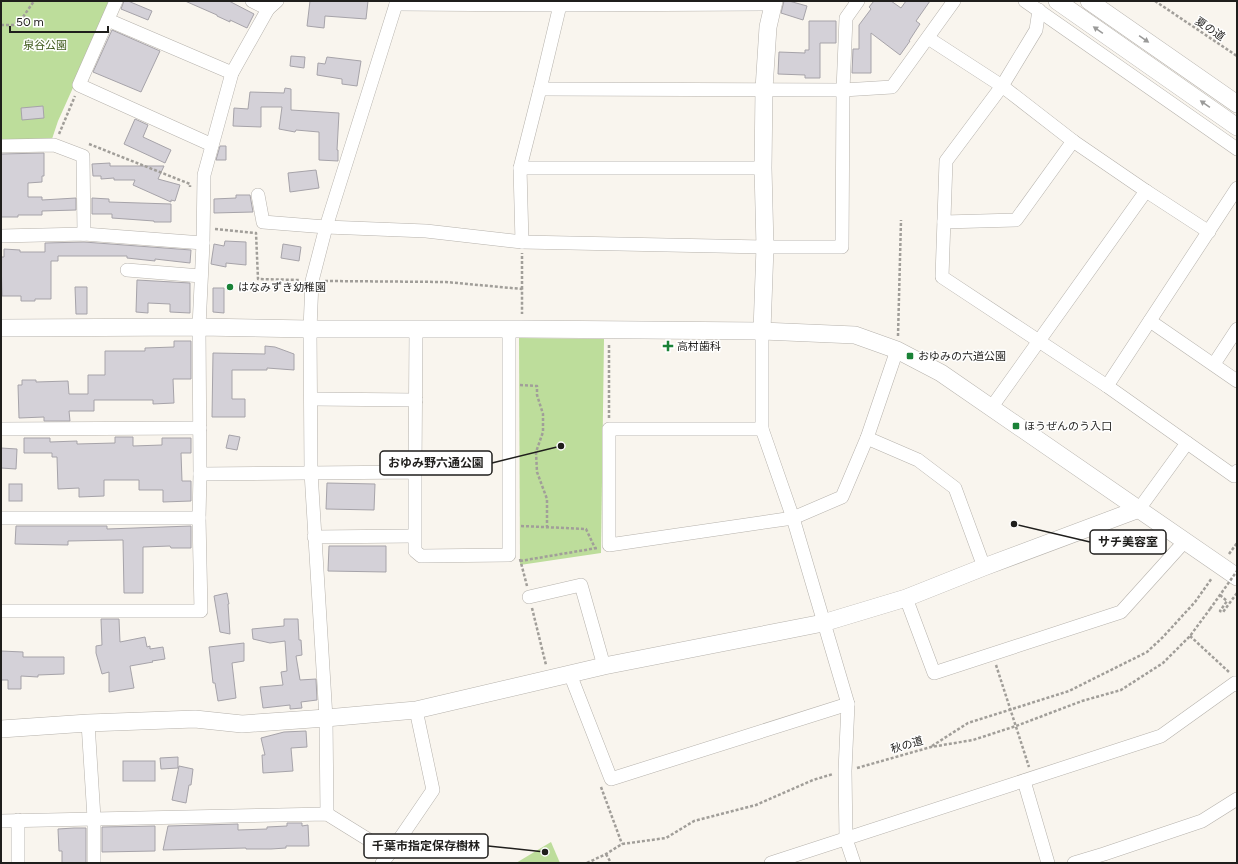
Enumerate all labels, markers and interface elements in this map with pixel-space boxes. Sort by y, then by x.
scale bar [10,8,108,34]
street label: 夏の道 [1193,14,1227,44]
text: 50 m [16,15,44,29]
one-way arrow [1093,26,1104,34]
one-way arrow [1139,35,1150,43]
park label: 泉谷公園 [23,39,67,52]
one-way arrow [1200,100,1210,108]
place label: はなみずき幼稚園 [238,281,326,294]
marker: はなみずき幼稚園 [225,282,235,292]
marker: 高村歯科 [662,340,674,352]
place label: 高村歯科 [677,340,721,353]
place label: おゆみの六道公園 [918,350,1006,363]
marker: おゆみの六道公園 [905,351,915,361]
place label: ほうぜんのう入口 [1024,420,1112,433]
marker: ほうぜんのう入口 [1011,421,1021,431]
callout: おゆみ野六通公園 [380,451,492,475]
text: おゆみ野六通公園 [388,456,484,470]
callout: サチ美容室 [1090,530,1166,554]
text: サチ美容室 [1098,535,1158,549]
street label: 秋の道 [889,734,925,756]
callout: 千葉市指定保存樹林 [364,834,488,858]
text: 千葉市指定保存樹林 [372,839,480,853]

